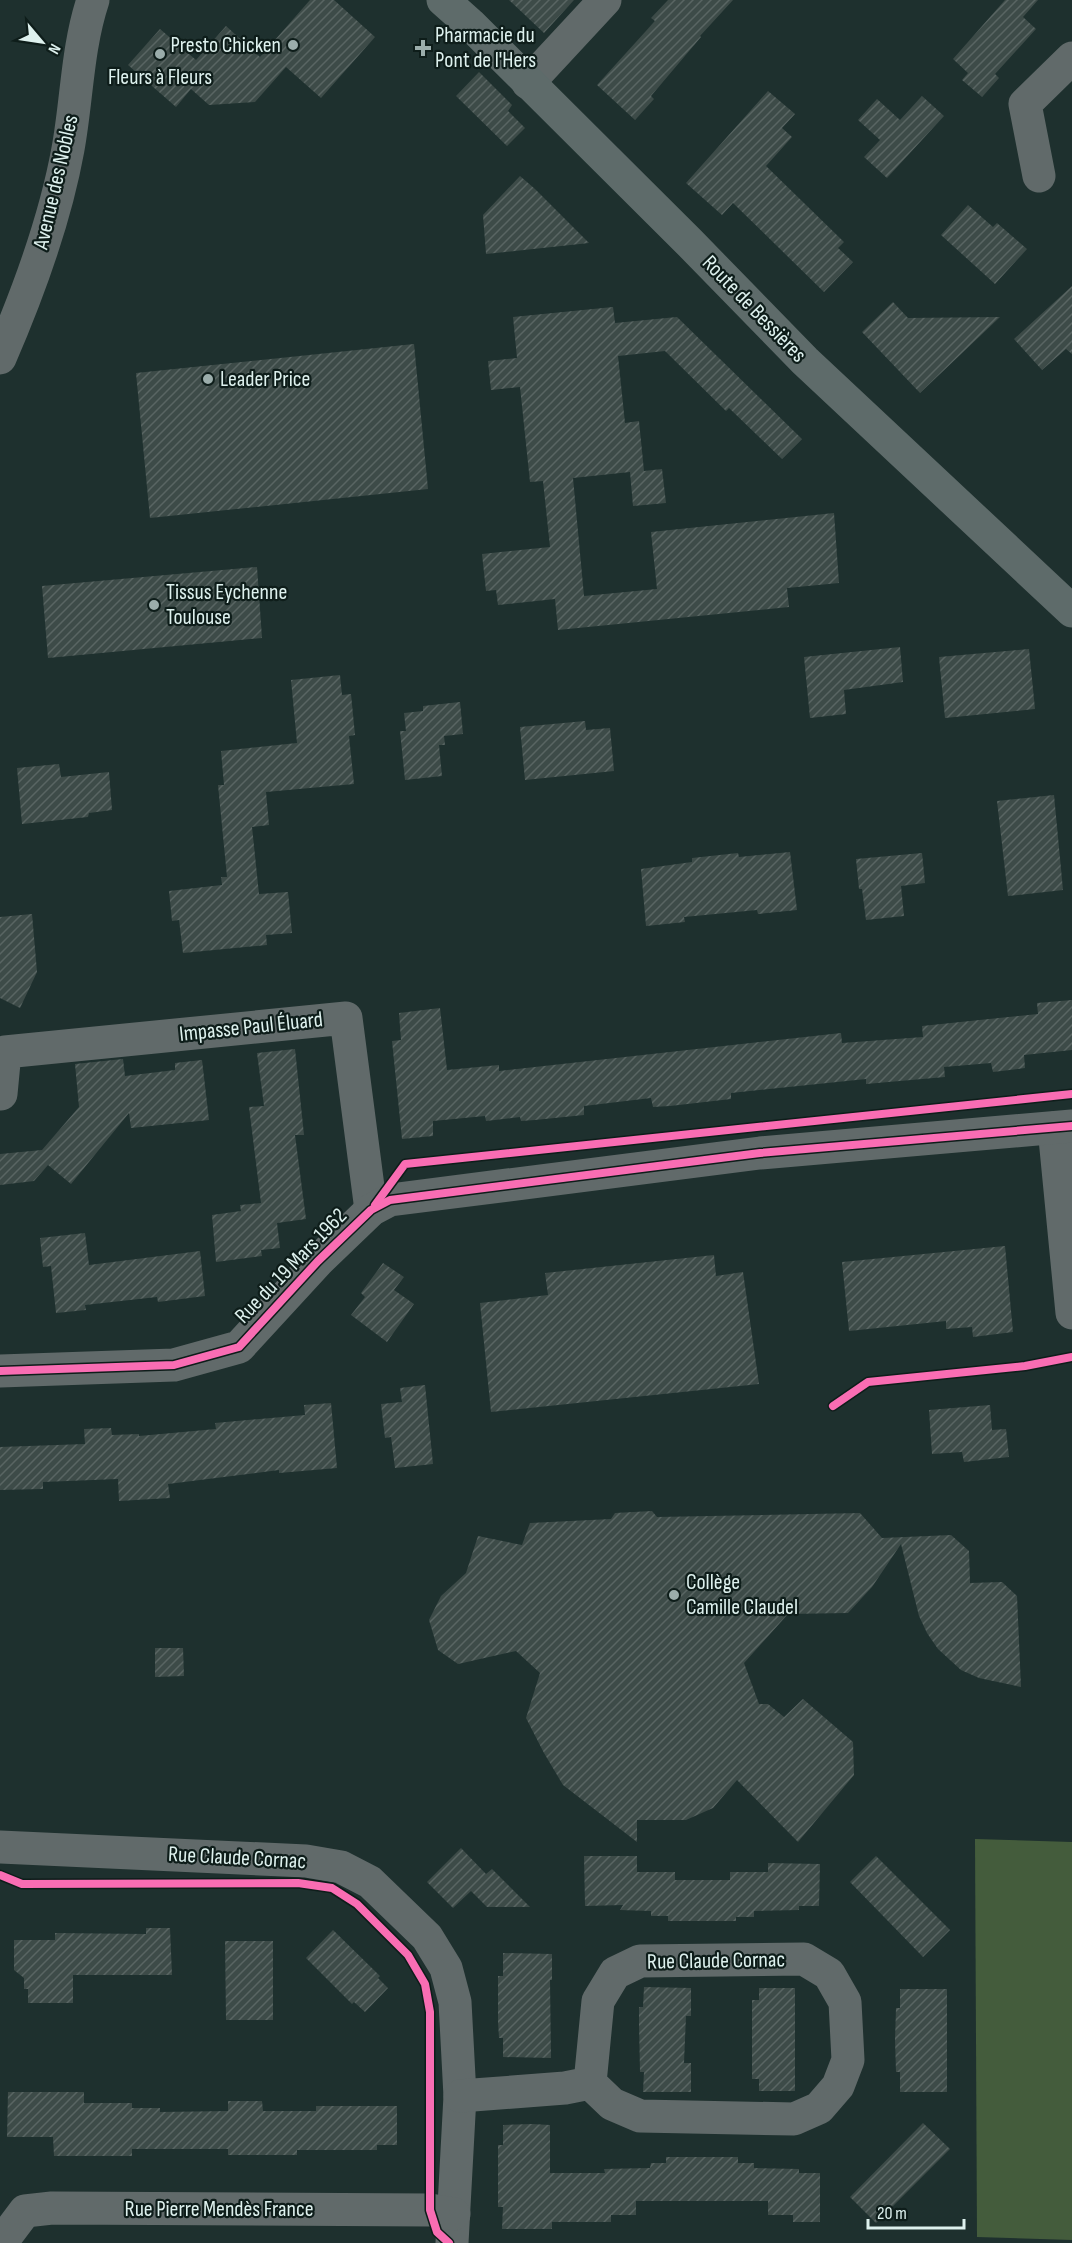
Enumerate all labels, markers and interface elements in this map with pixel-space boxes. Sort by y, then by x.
north arrow [12,12,72,72]
place label: Pharmacie du Pont de l'Hers [435,22,536,74]
place label: Presto Chicken [171,32,281,59]
marker: Presto Chicken [286,38,300,52]
text: N [43,40,64,57]
marker: Pharmacie du Pont de l'Hers [416,41,430,55]
marker: Fleurs à Fleurs [153,47,167,61]
place label: Fleurs à Fleurs [108,64,212,91]
street label: Avenue des Nobles [27,112,85,253]
street label: Route de Bessières [696,250,812,368]
place label: Leader Price [220,366,310,393]
marker: Leader Price [201,372,215,386]
place label: Tissus Eychenne Toulouse [166,579,287,631]
marker: Tissus Eychenne Toulouse [147,598,161,612]
street label: Impasse Paul Éluard [178,1006,324,1048]
street label: Rue du 19 Mars 1962 [229,1203,353,1329]
place label: Collège Camille Claudel [686,1569,798,1621]
marker: Collège Camille Claudel [667,1588,681,1602]
street label: Rue Claude Cornac [167,1841,307,1875]
street label: Rue Claude Cornac [647,1946,785,1976]
scale bar [868,2192,964,2230]
street label: Rue Pierre Mendès France [124,2196,314,2223]
text: 20 m [877,2203,907,2224]

